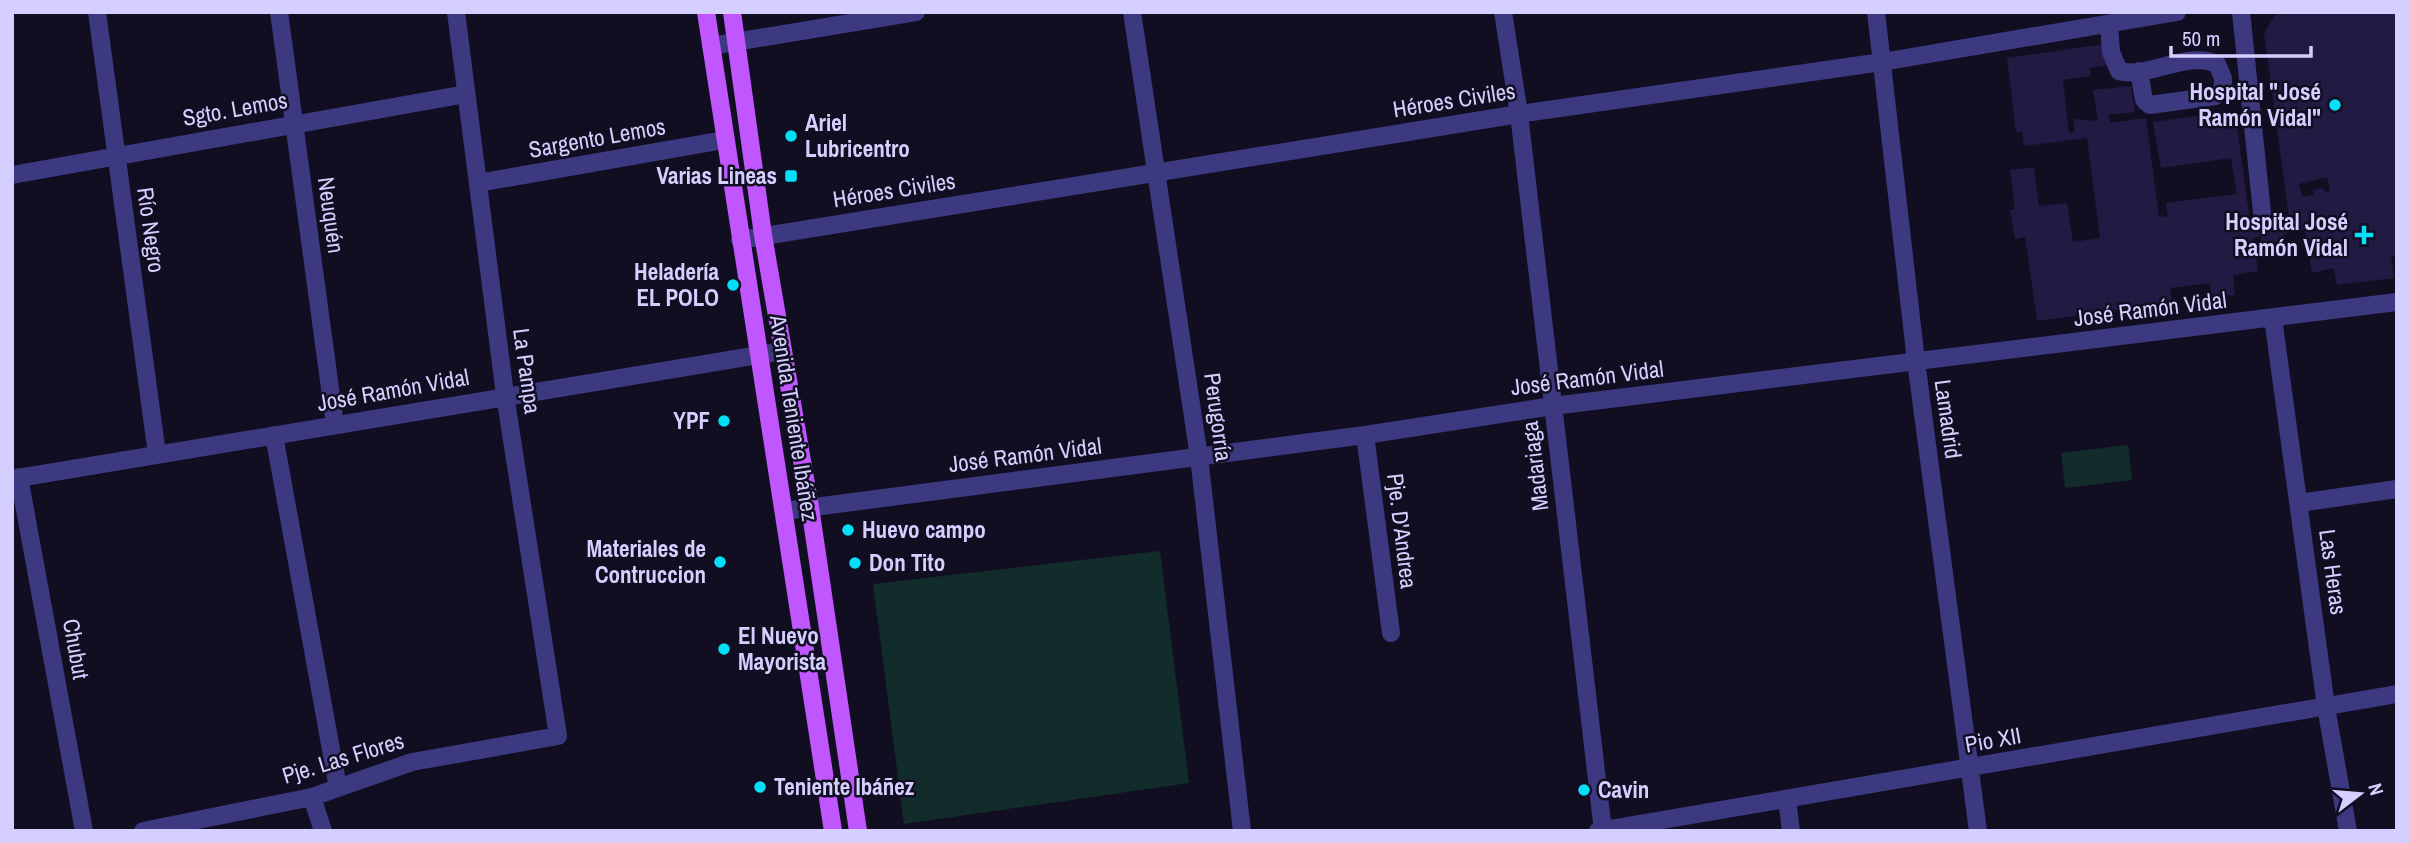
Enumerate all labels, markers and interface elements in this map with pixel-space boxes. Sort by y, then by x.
scale bar [2171,14,2311,58]
text: 50 m [2182,24,2220,53]
street label: Héroes Civiles [1390,75,1517,124]
place label: Hospital "José Ramón Vidal" [2189,76,2321,133]
street label: Sgto. Lemos [180,84,290,133]
marker: Hospital "José Ramón Vidal" [2327,97,2343,113]
place label: Ariel Lubricentro [805,107,910,164]
street label: Sargento Lemos [526,110,668,165]
marker: Ariel Lubricentro [783,128,799,144]
place label: Varias Lineas [656,160,777,191]
street label: Héroes Civiles [830,165,957,214]
marker: Varias Lineas [783,168,799,184]
street label: Neuquén [311,175,352,255]
street label: Río Negro [130,185,173,275]
place label: Hospital José Ramón Vidal [2225,206,2348,263]
marker: Hospital José Ramón Vidal [2354,225,2374,245]
place label: Heladería EL POLO [634,256,720,313]
marker: Heladería EL POLO [725,277,741,293]
street label: José Ramón Vidal [2072,284,2228,333]
street label: Avenida Teniente Ibáñez [763,312,826,523]
street label: La Pampa [506,326,549,416]
street label: José Ramón Vidal [1509,353,1665,402]
street label: José Ramón Vidal [314,361,471,418]
street label: Perugorría [1197,371,1240,464]
street label: Lamadrid [1928,377,1969,461]
place label: YPF [673,405,710,436]
marker: YPF [716,413,732,429]
street label: Madariaga [1514,419,1555,513]
street label: José Ramón Vidal [947,430,1103,479]
street label: Pje. D'Andrea [1380,472,1425,591]
place label: Huevo campo [862,514,986,545]
marker: Huevo campo [840,522,856,538]
street label: Las Heras [2312,527,2355,617]
place label: Materiales de Contruccion [586,533,706,590]
place label: Don Tito [869,547,945,578]
marker: Materiales de Contruccion [712,554,728,570]
marker: Don Tito [847,555,863,571]
street label: Chubut [56,616,97,682]
place label: El Nuevo Mayorista [738,620,827,677]
marker: El Nuevo Mayorista [716,641,732,657]
street label: Pio XII [1962,719,2023,760]
street label: Pje. Las Flores [278,724,408,791]
north arrow [2325,759,2395,829]
place label: Teniente Ibáñez [774,771,915,802]
place label: Cavin [1598,774,1649,805]
marker: Teniente Ibáñez [752,779,768,795]
text: N [2362,780,2390,798]
marker: Cavin [1576,782,1592,798]

